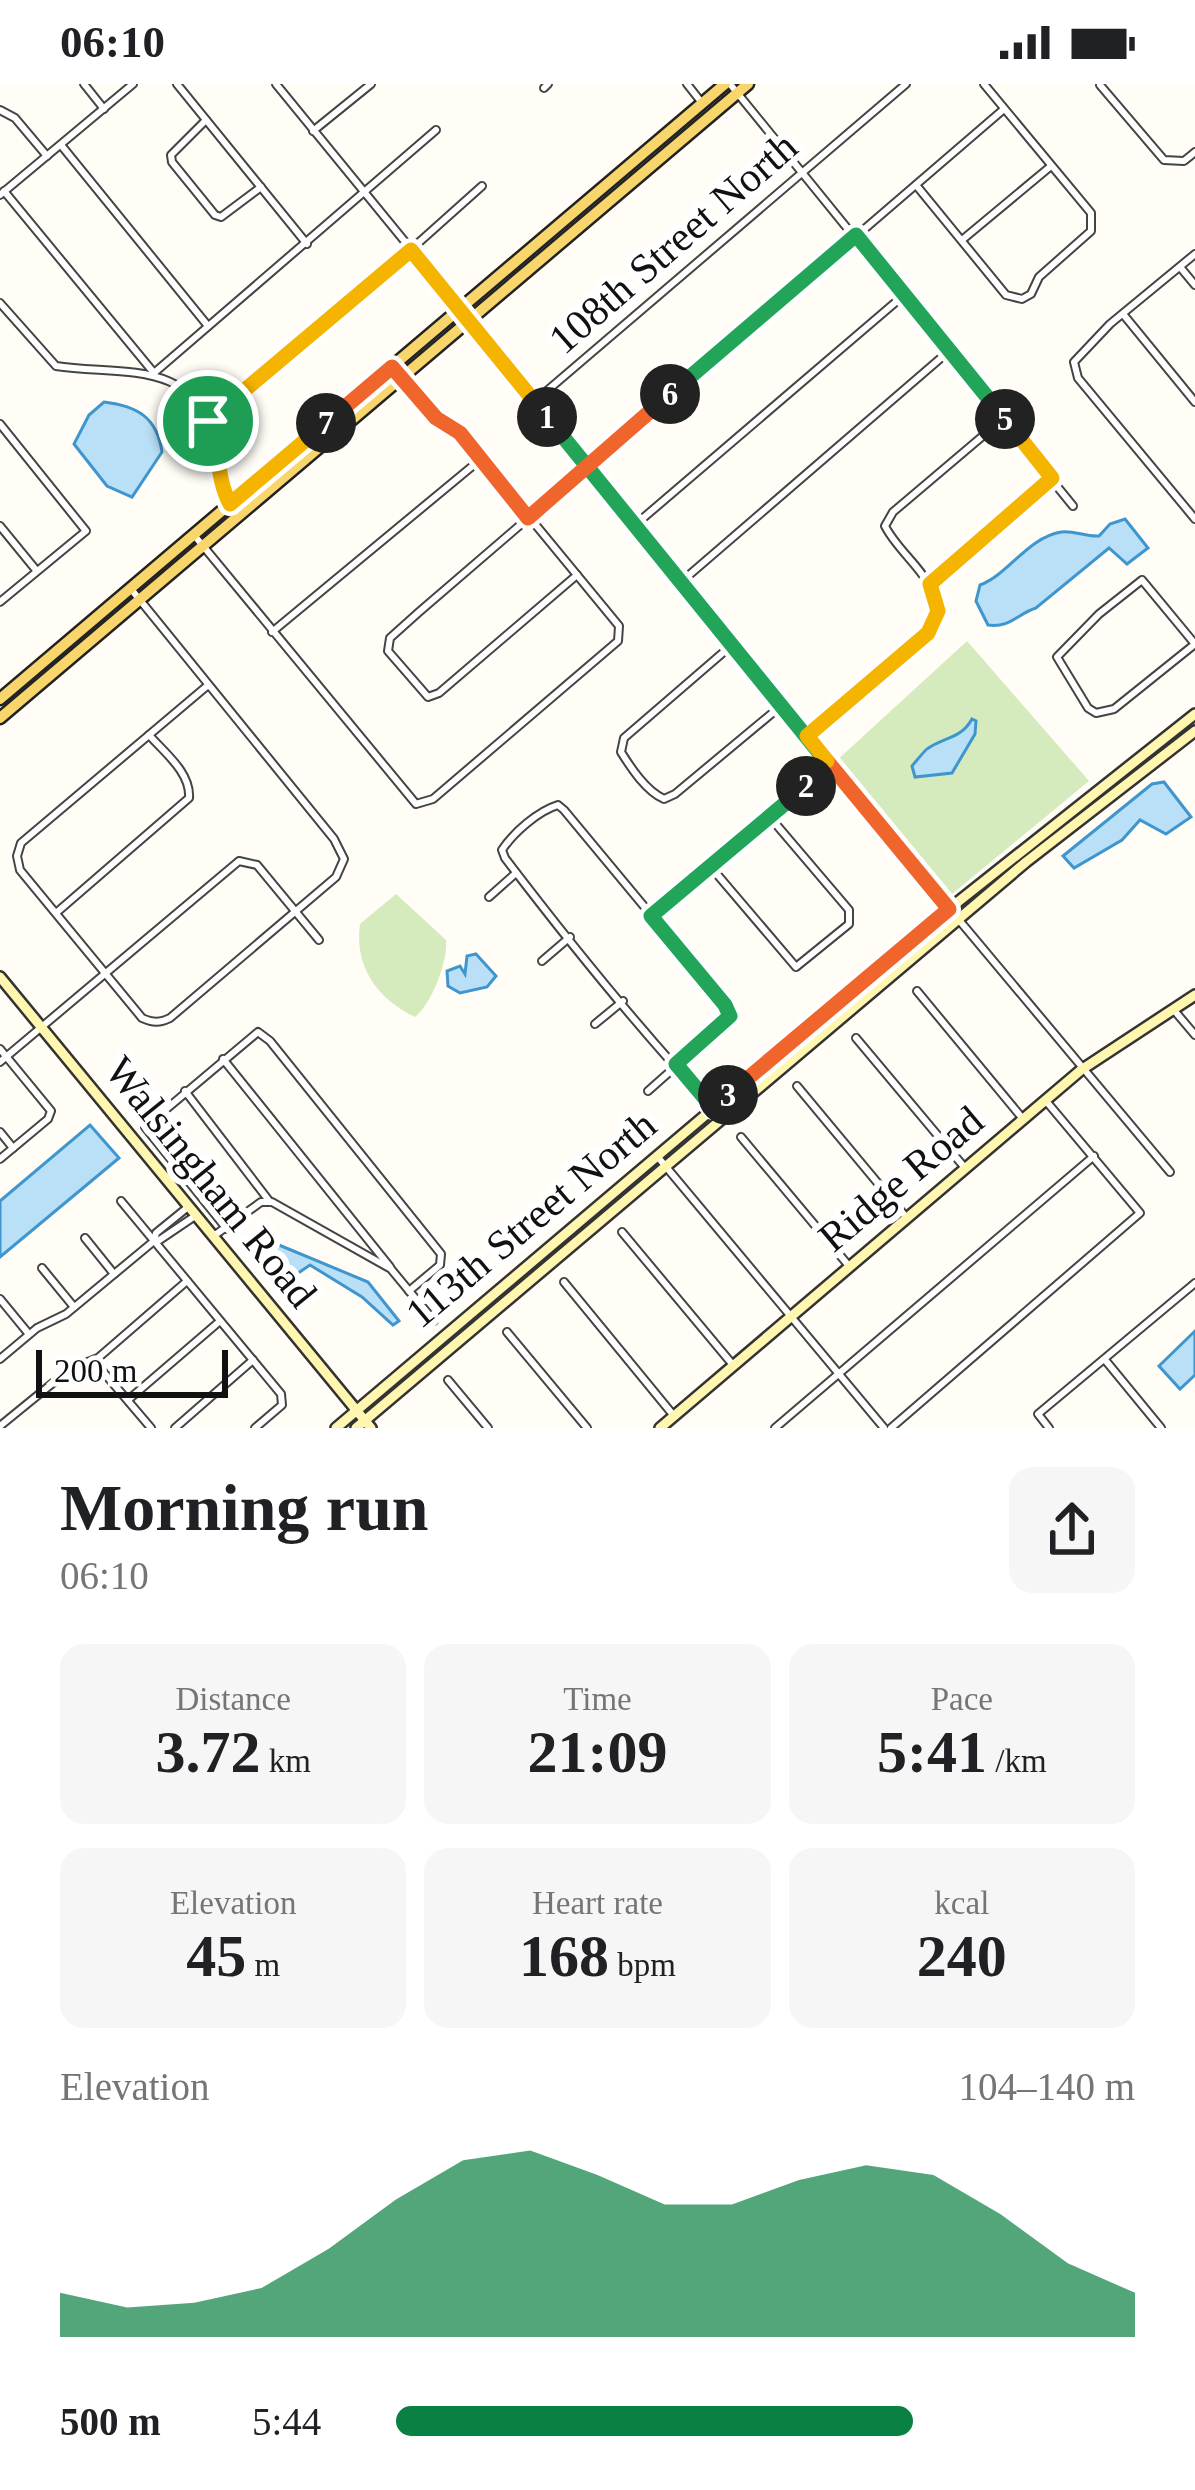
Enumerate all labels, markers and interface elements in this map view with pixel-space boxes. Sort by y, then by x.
text: 06:10 [60,17,165,67]
street label: 108th Street North [540,123,806,363]
pin: 6 [640,364,700,424]
pin [157,370,259,472]
text: 6 [662,376,678,412]
pin: 1 [517,387,577,447]
icon: arrive [175,388,241,454]
pin: 5 [975,389,1035,449]
pin: 7 [296,393,356,453]
text: 1 [539,399,555,435]
text: 5 [997,401,1013,437]
text: 7 [318,405,334,441]
pin: 2 [776,756,836,816]
text: 2 [798,768,814,804]
street label: Walsingham Road [96,1048,326,1316]
pin: 3 [698,1065,758,1125]
text: 3 [720,1077,736,1113]
street label: Ridge Road [810,1097,992,1261]
street label: 113th Street North [397,1101,665,1337]
scale bar [36,1344,228,1397]
text: 200 m [54,1353,137,1389]
button: share [1009,1467,1135,1593]
text: Morning run [60,1471,429,1544]
text: 06:10 [60,1554,149,1597]
text: Distance [175,1681,291,1717]
text: Time [563,1681,632,1717]
text: Pace [931,1681,993,1717]
text: 3.72 [155,1719,260,1785]
text: 21:09 [528,1719,667,1785]
text: 5:41 [877,1719,987,1785]
text: km [260,1743,311,1779]
text: /km [987,1743,1047,1779]
text: Elevation [170,1885,296,1921]
text: Heart rate [532,1885,663,1921]
text: kcal [934,1885,989,1921]
text: 45 [186,1923,246,1989]
text: 168 [519,1923,609,1989]
text: 240 [917,1923,1007,1989]
text: m [246,1947,280,1983]
text: bpm [609,1947,676,1983]
text: Elevation [60,2065,209,2108]
text: 104–140 m [958,2065,1135,2108]
text: 500 m [60,2400,161,2443]
text: 5:44 [252,2400,321,2443]

